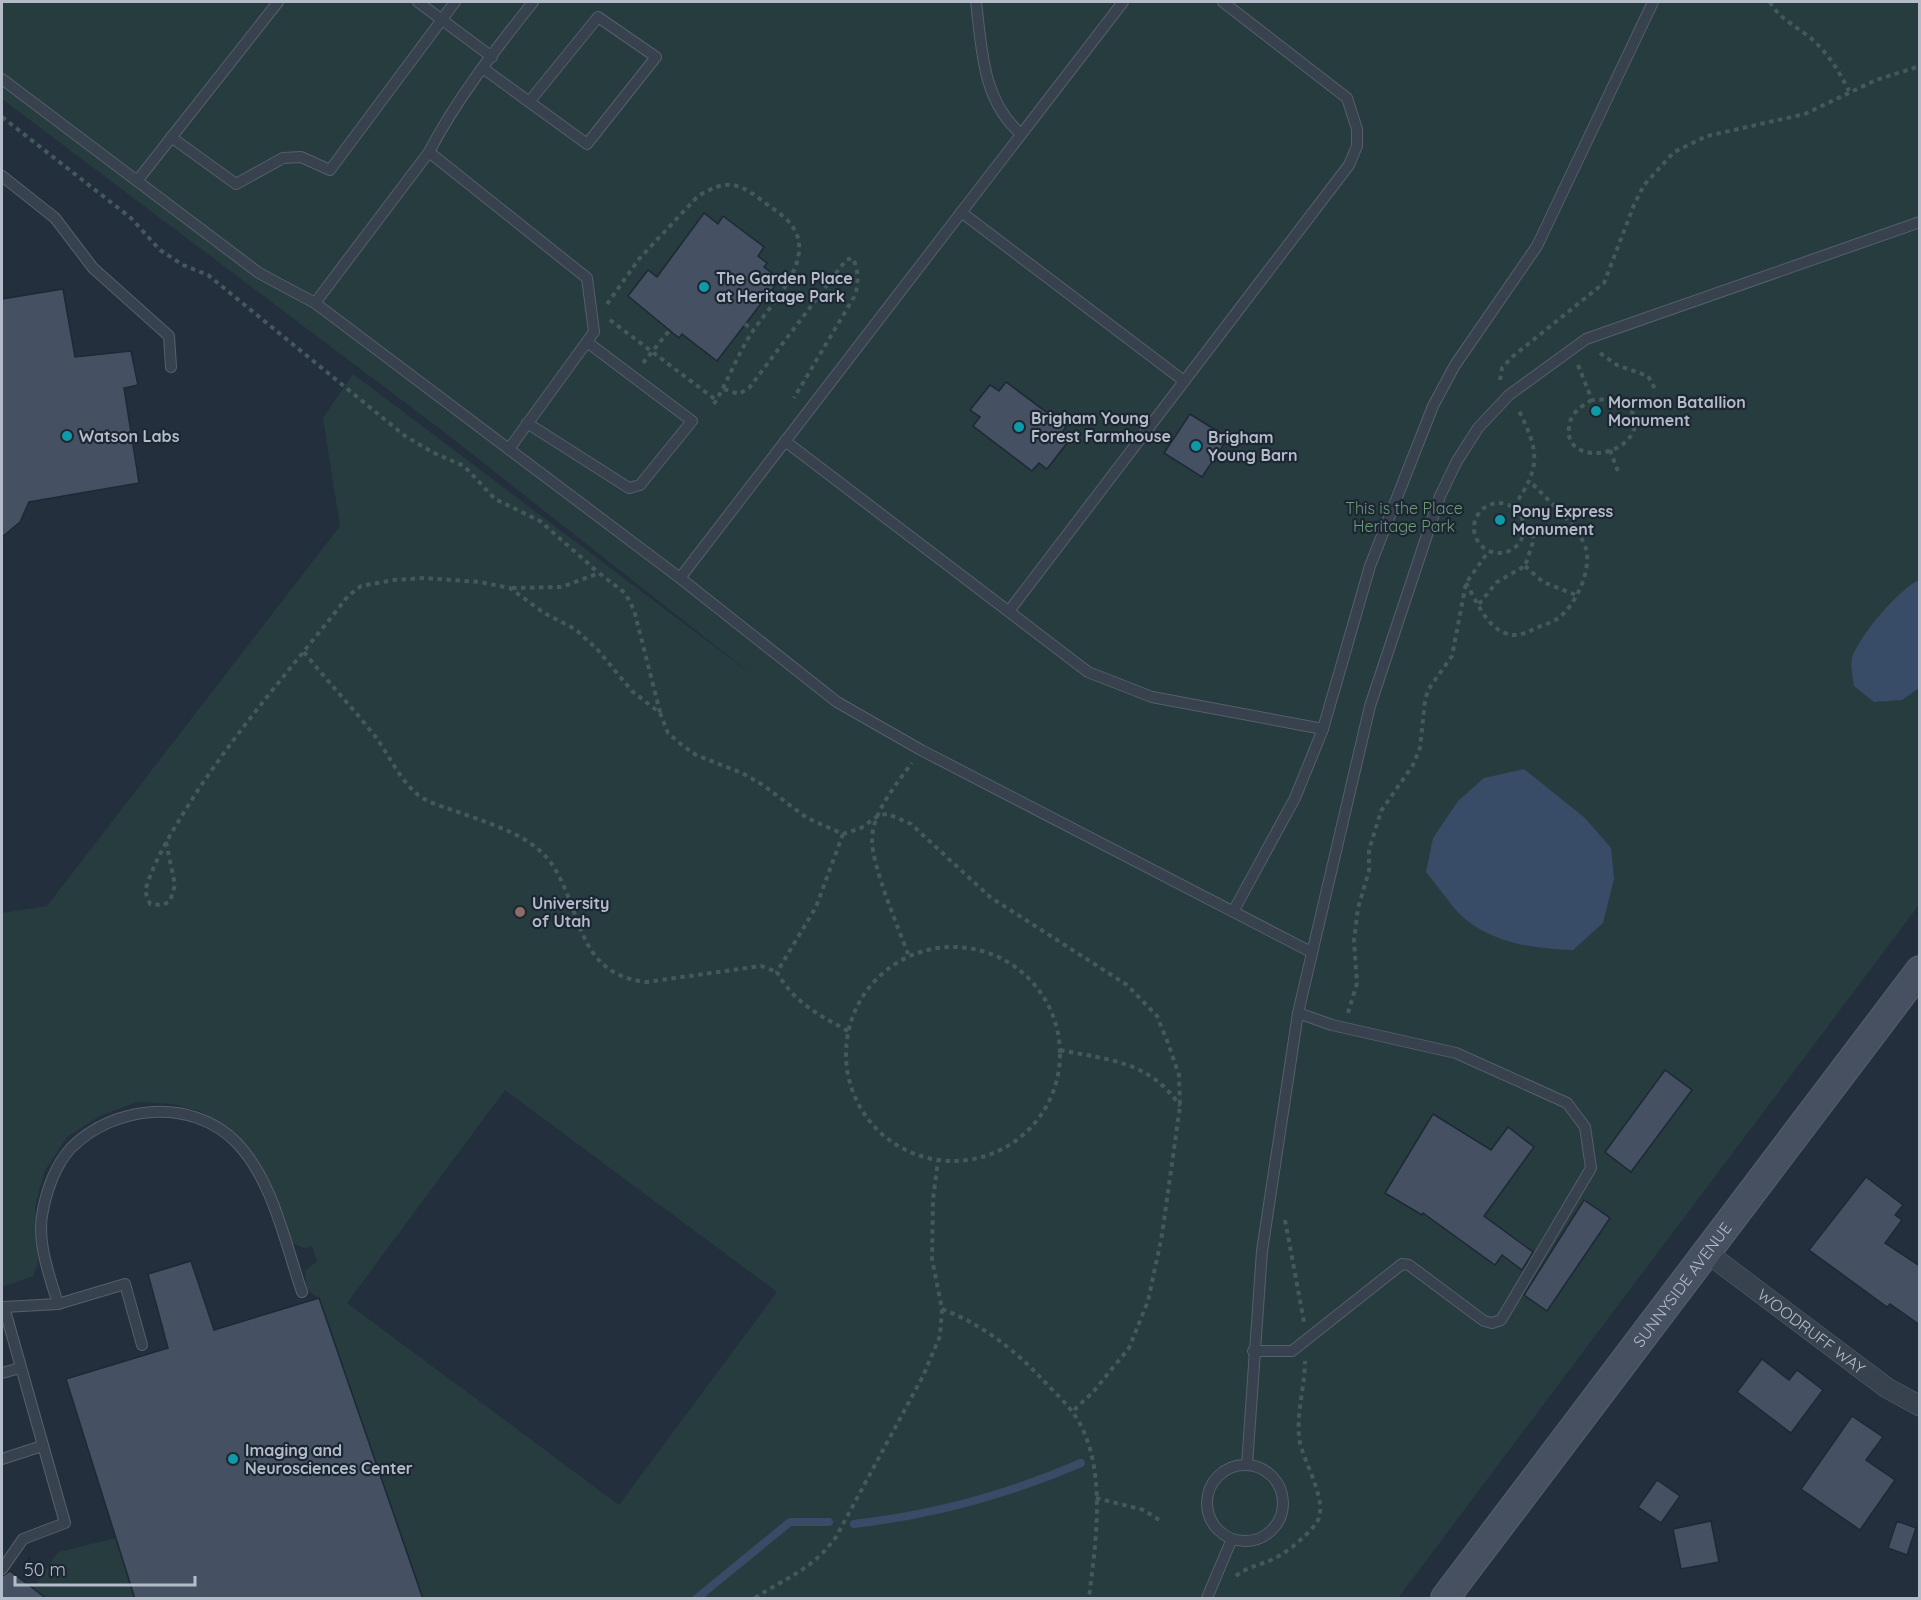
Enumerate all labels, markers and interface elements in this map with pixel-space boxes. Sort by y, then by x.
place label: The Garden Place at Heritage Park [716,268,853,306]
marker: The Garden Place at Heritage Park [697,280,711,294]
place label: Mormon Batallion Monument [1608,392,1746,430]
marker: Mormon Batallion Monument [1589,404,1603,418]
place label: Brigham Young Forest Farmhouse [1031,408,1171,446]
marker: Brigham Young Forest Farmhouse [1012,420,1026,434]
place label: Watson Labs [79,426,180,446]
place label: Brigham Young Barn [1208,427,1298,465]
marker: Watson Labs [60,429,74,443]
marker: Brigham Young Barn [1189,439,1203,453]
park label: This is the Place Heritage Park [1345,498,1463,536]
place label: Pony Express Monument [1512,501,1614,539]
marker: Pony Express Monument [1493,513,1507,527]
place label: University of Utah [532,893,609,931]
marker: University of Utah [513,905,527,919]
street label: SUNNYSIDE AVENUE [1629,1218,1736,1351]
street label: WOODRUFF WAY [1754,1284,1869,1378]
place label: Imaging and Neurosciences Center [245,1440,413,1478]
marker: Imaging and Neurosciences Center [226,1452,240,1466]
scale bar [15,1549,195,1587]
text: 50 m [24,1558,66,1581]

